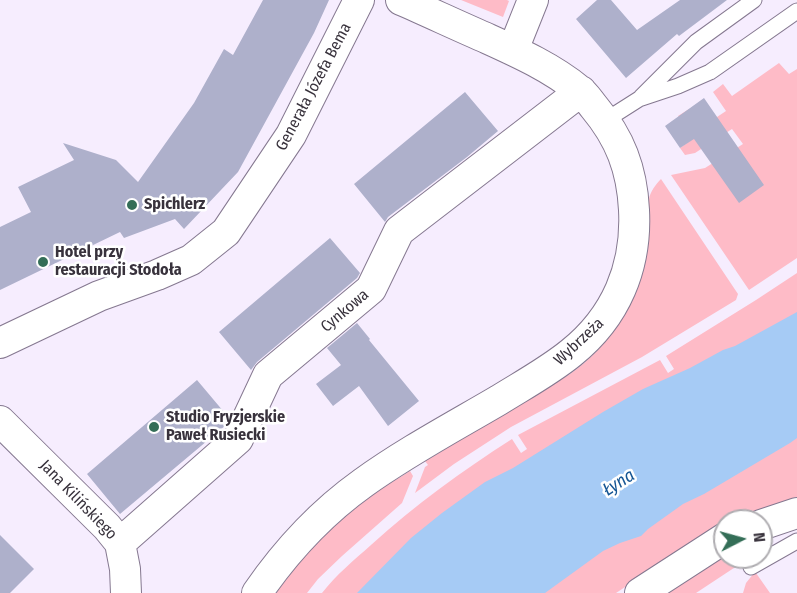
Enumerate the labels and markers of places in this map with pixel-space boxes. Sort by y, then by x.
place label: Spichlerz [144,195,205,215]
marker: Spichlerz [125,198,139,212]
place label: Hotel przy restauracji Stodoła [55,243,182,281]
marker: Hotel przy restauracji Stodoła [36,255,50,269]
place label: Studio Fryzjerskie Paweł Rusiecki [166,408,285,446]
marker: Studio Fryzjerskie Paweł Rusiecki [147,420,161,434]

